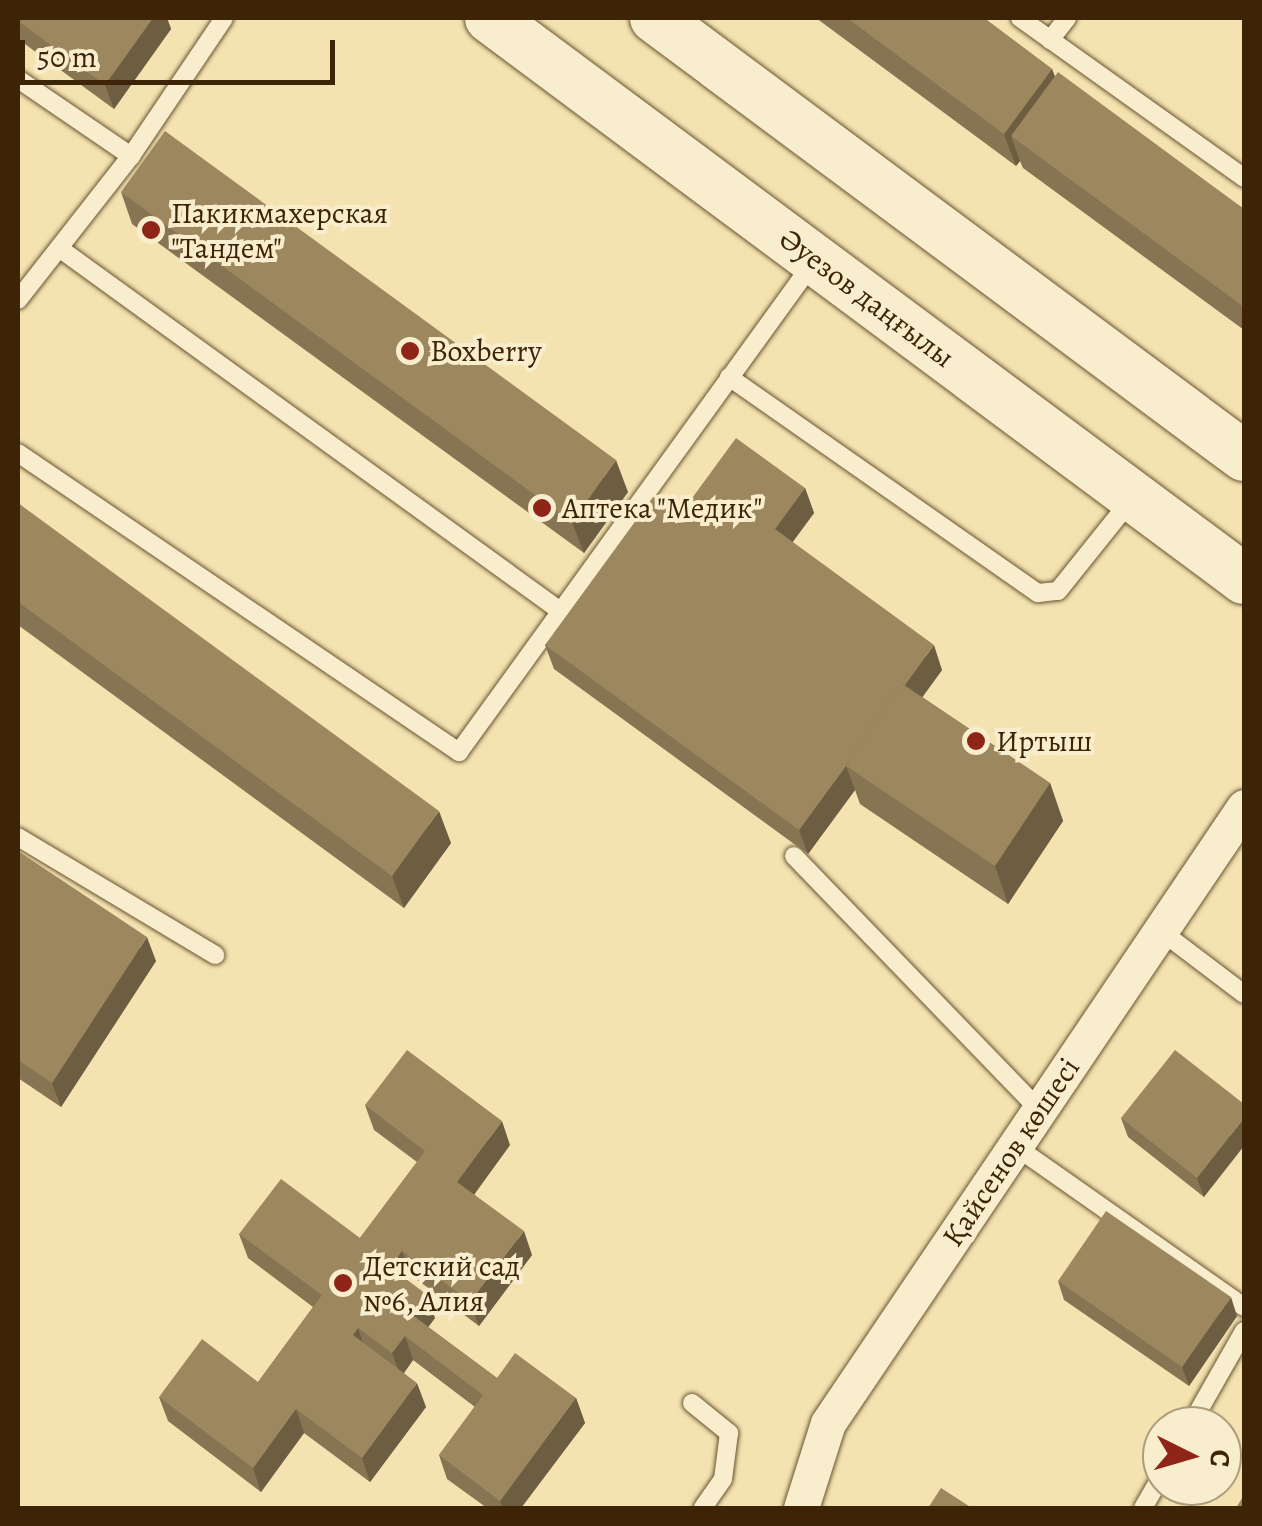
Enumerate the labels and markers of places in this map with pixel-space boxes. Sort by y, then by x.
place label: Пакикмахерская "Тандем" [171,195,388,266]
marker: Пакикмахерская "Тандем" [140,219,162,241]
place label: Boxberry [430,333,542,369]
marker: Boxberry [399,340,421,362]
place label: Аптека "Медик" [562,490,763,526]
marker: Аптека "Медик" [531,497,553,519]
place label: Иртыш [996,723,1092,759]
marker: Иртыш [965,730,987,752]
place label: Детский сад №6, Алия [363,1248,520,1318]
marker: Детский сад №6, Алия [332,1272,354,1294]

